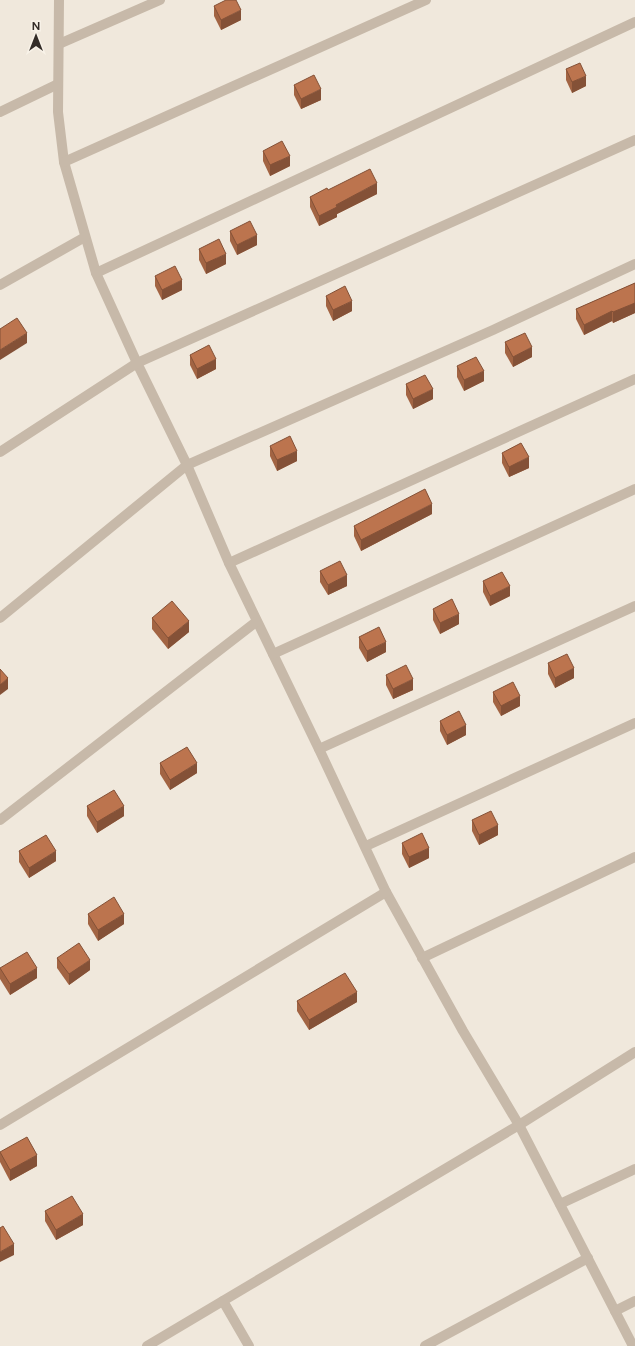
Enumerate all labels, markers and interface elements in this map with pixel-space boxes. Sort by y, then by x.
north arrow [16,16,56,56]
text: N [32,20,40,33]

